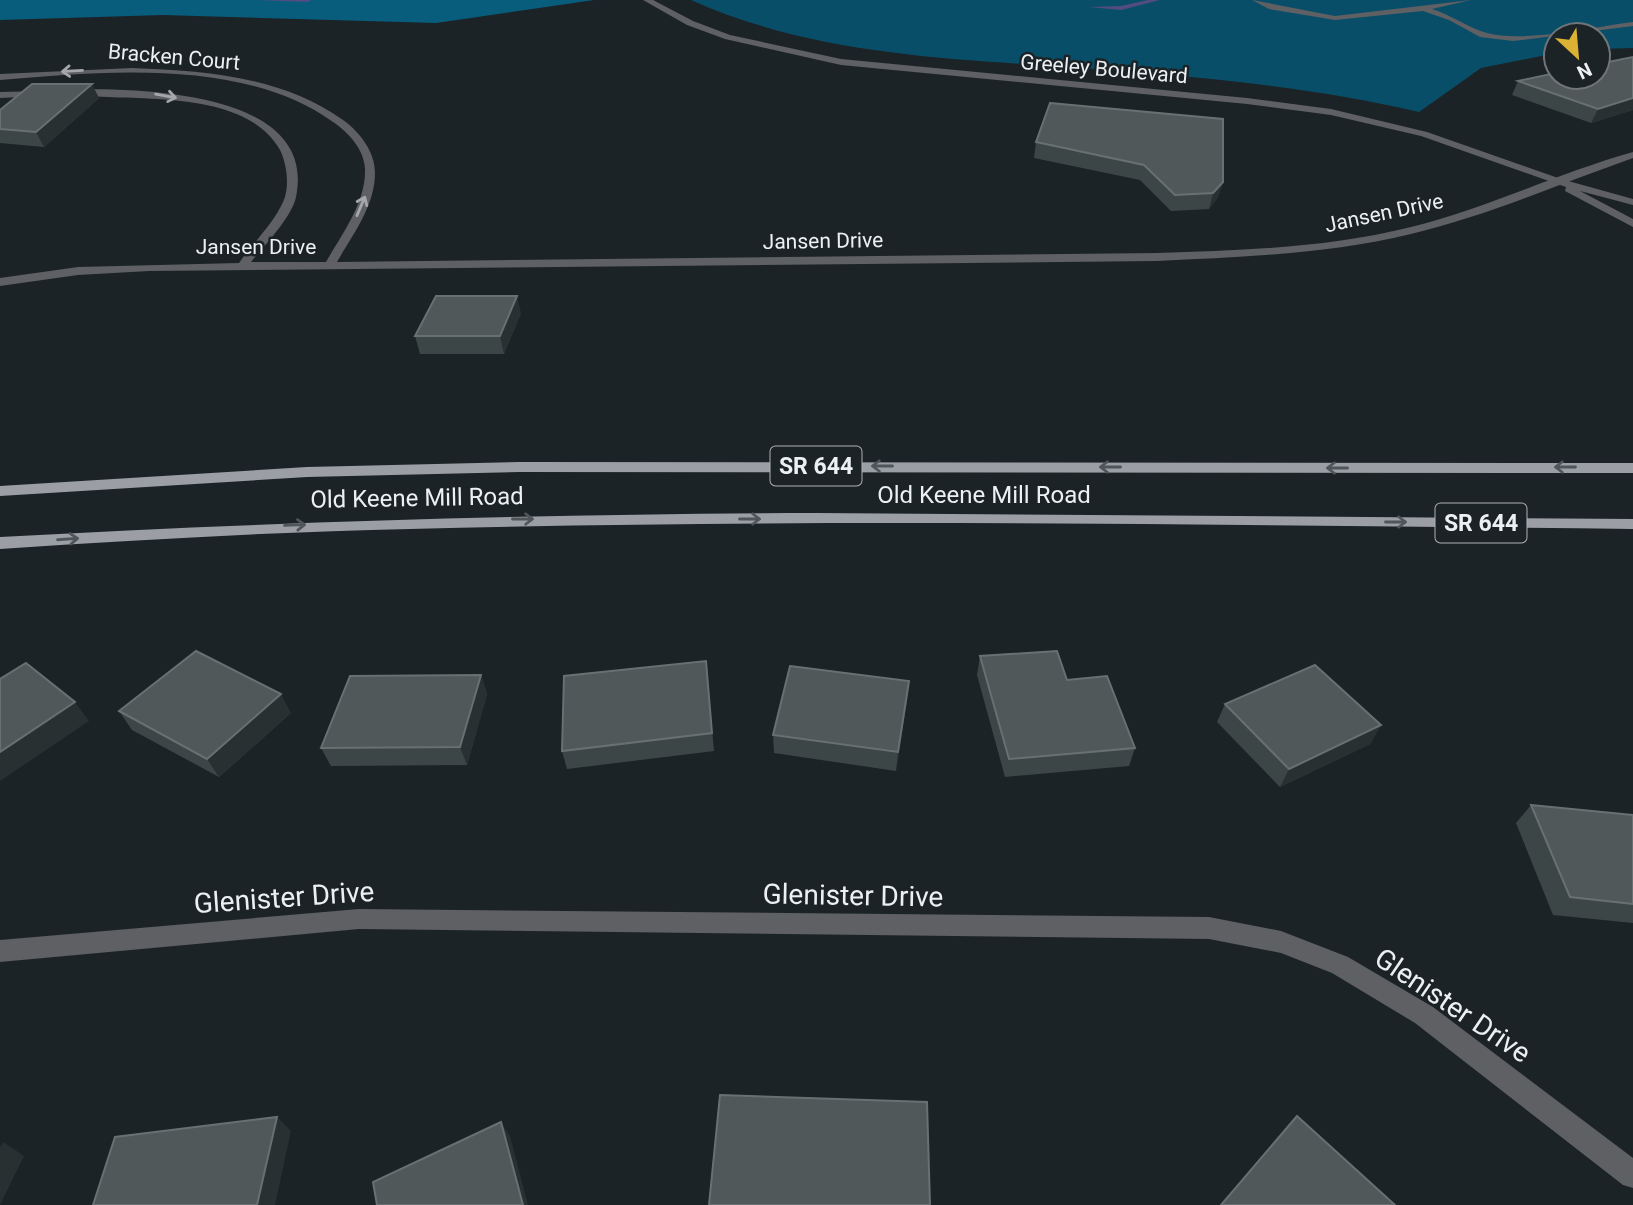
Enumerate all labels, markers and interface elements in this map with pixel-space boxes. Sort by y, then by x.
north arrow [1542,21,1612,91]
street label: Bracken Court [107,39,241,75]
street label: Greeley Boulevard [1019,50,1189,88]
text: N [1573,58,1595,84]
one-way arrow [61,65,84,78]
one-way arrow [154,90,177,103]
street label: Jansen Drive [1323,189,1445,237]
one-way arrow [355,196,368,217]
street label: Jansen Drive [763,228,883,254]
street label: Jansen Drive [196,235,316,259]
road number: SR 644 [770,446,862,486]
one-way arrow [871,459,894,473]
one-way arrow [1099,460,1122,474]
one-way arrow [1554,460,1577,474]
one-way arrow [1326,461,1349,475]
street label: Old Keene Mill Road [877,481,1091,509]
street label: Old Keene Mill Road [310,482,524,514]
road number: SR 644 [1436,503,1526,542]
one-way arrow [511,512,534,526]
one-way arrow [738,512,761,525]
one-way arrow [1385,515,1408,529]
one-way arrow [283,519,306,532]
one-way arrow [56,532,79,545]
street label: Glenister Drive [193,875,375,920]
street label: Glenister Drive [762,877,944,914]
street label: Glenister Drive [1369,941,1537,1070]

